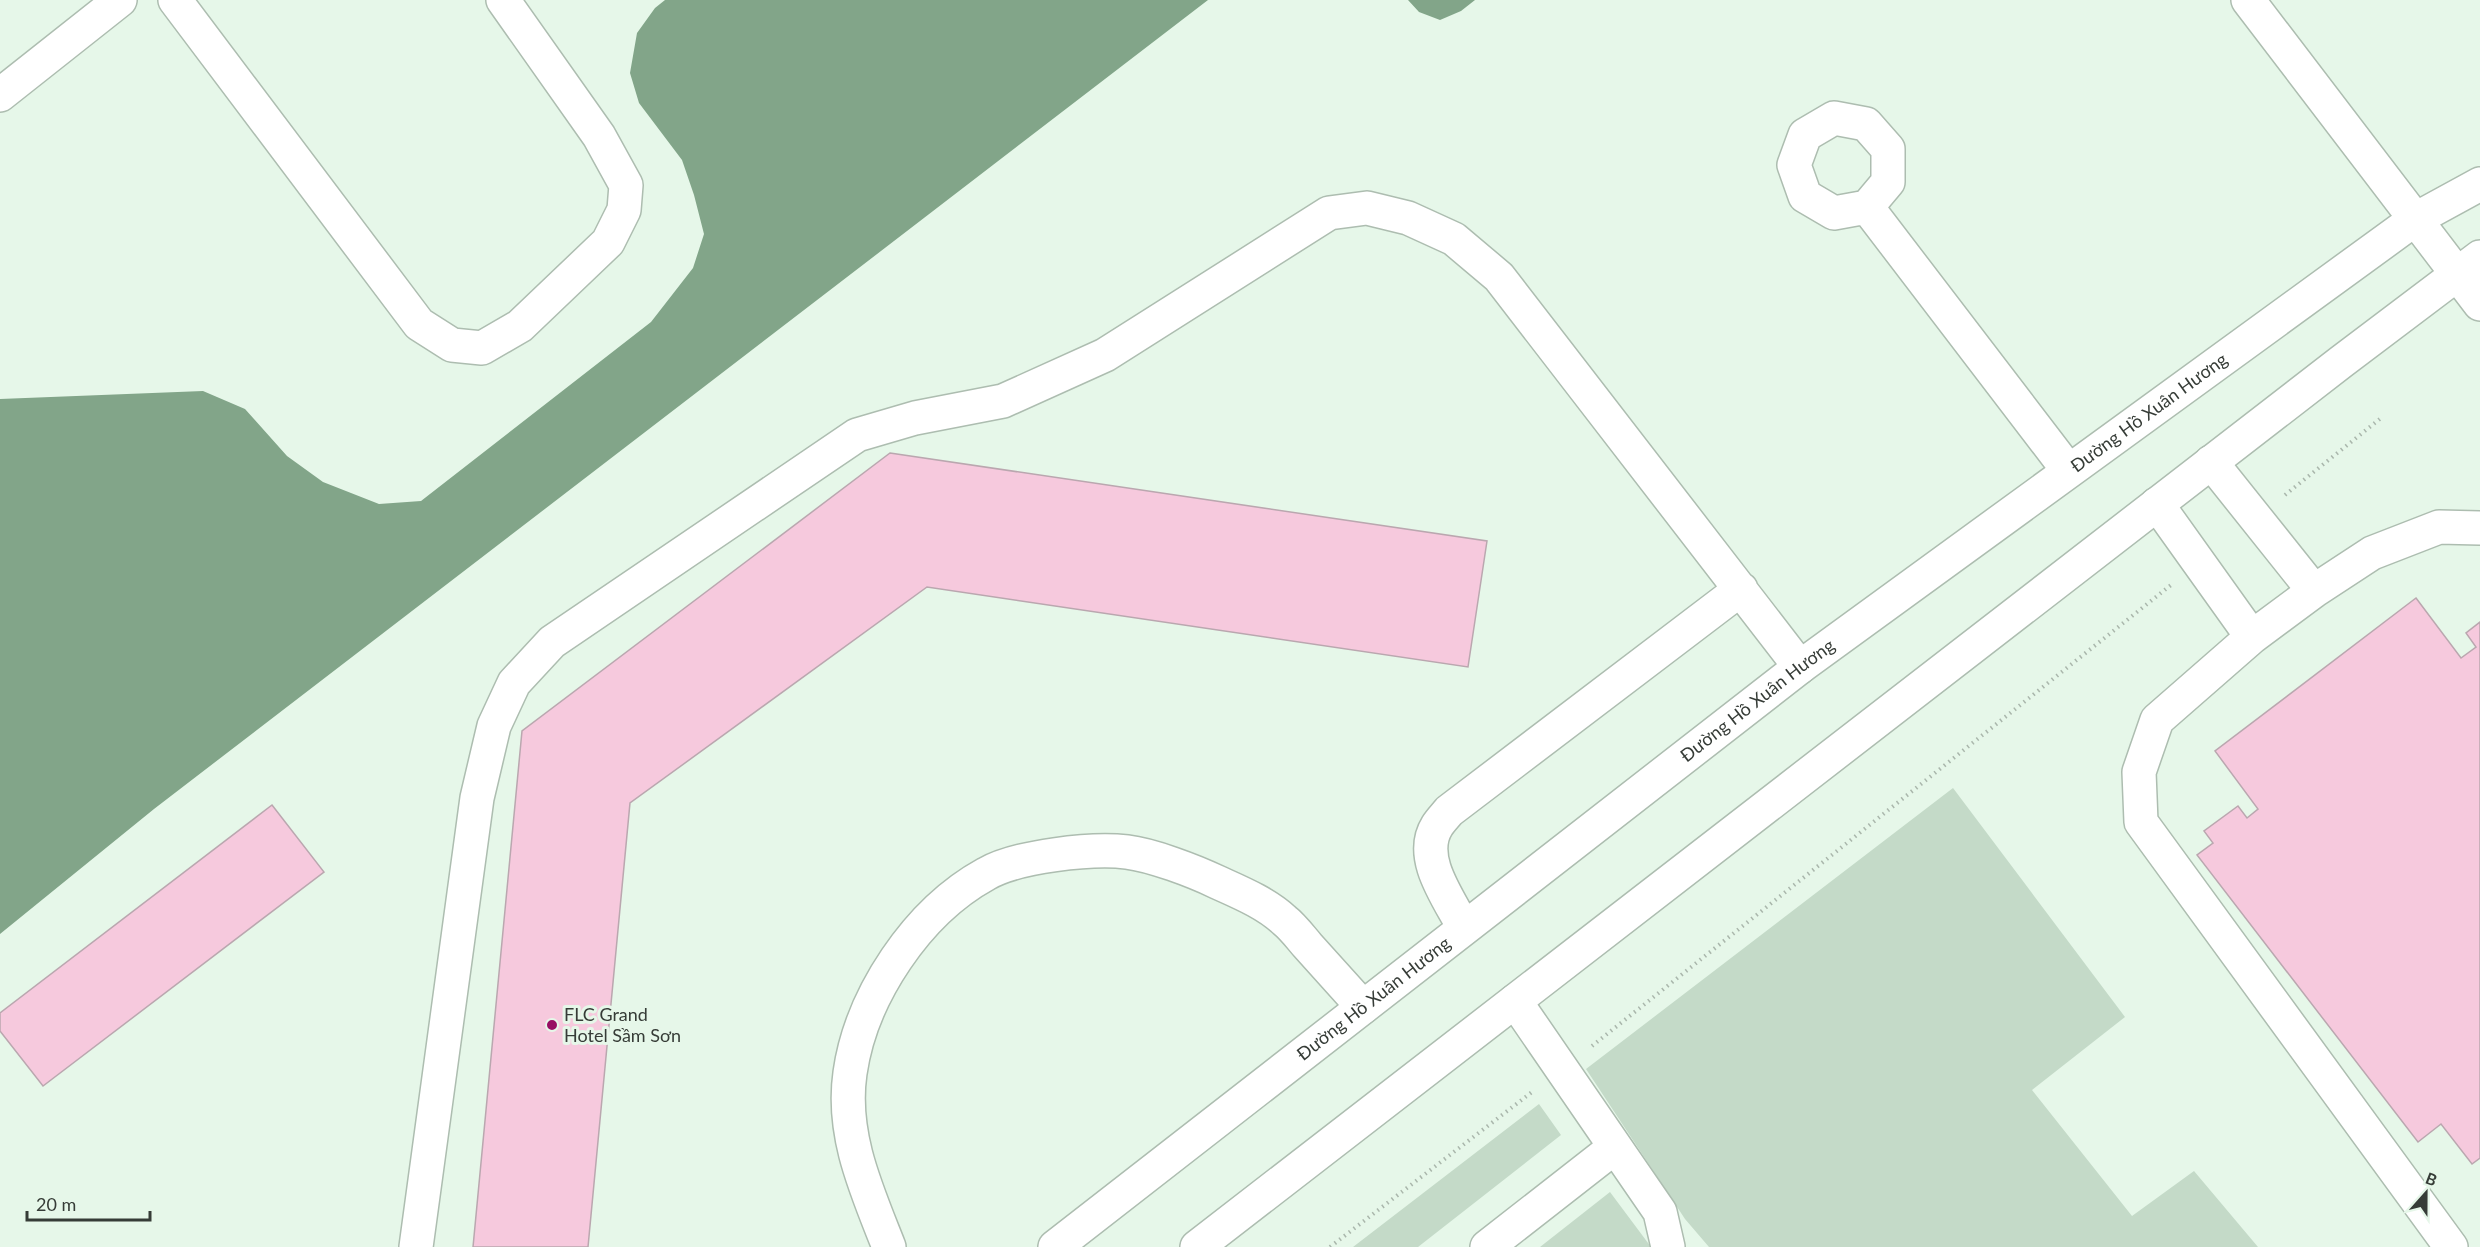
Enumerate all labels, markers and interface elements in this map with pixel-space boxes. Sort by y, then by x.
street label: Đường Hồ Xuân Hương [2066,348,2231,476]
street label: Đường Hồ Xuân Hương [1676,634,1838,766]
street label: Đường Hồ Xuân Hương [1292,931,1454,1065]
place label: FLC Grand Hotel Sầm Sơn [564,1003,681,1046]
marker: FLC Grand Hotel Sầm Sơn [545,1018,559,1032]
north arrow [2396,1163,2456,1223]
text: B [2423,1168,2440,1189]
scale bar [27,1184,150,1222]
text: 20 m [36,1193,76,1215]

